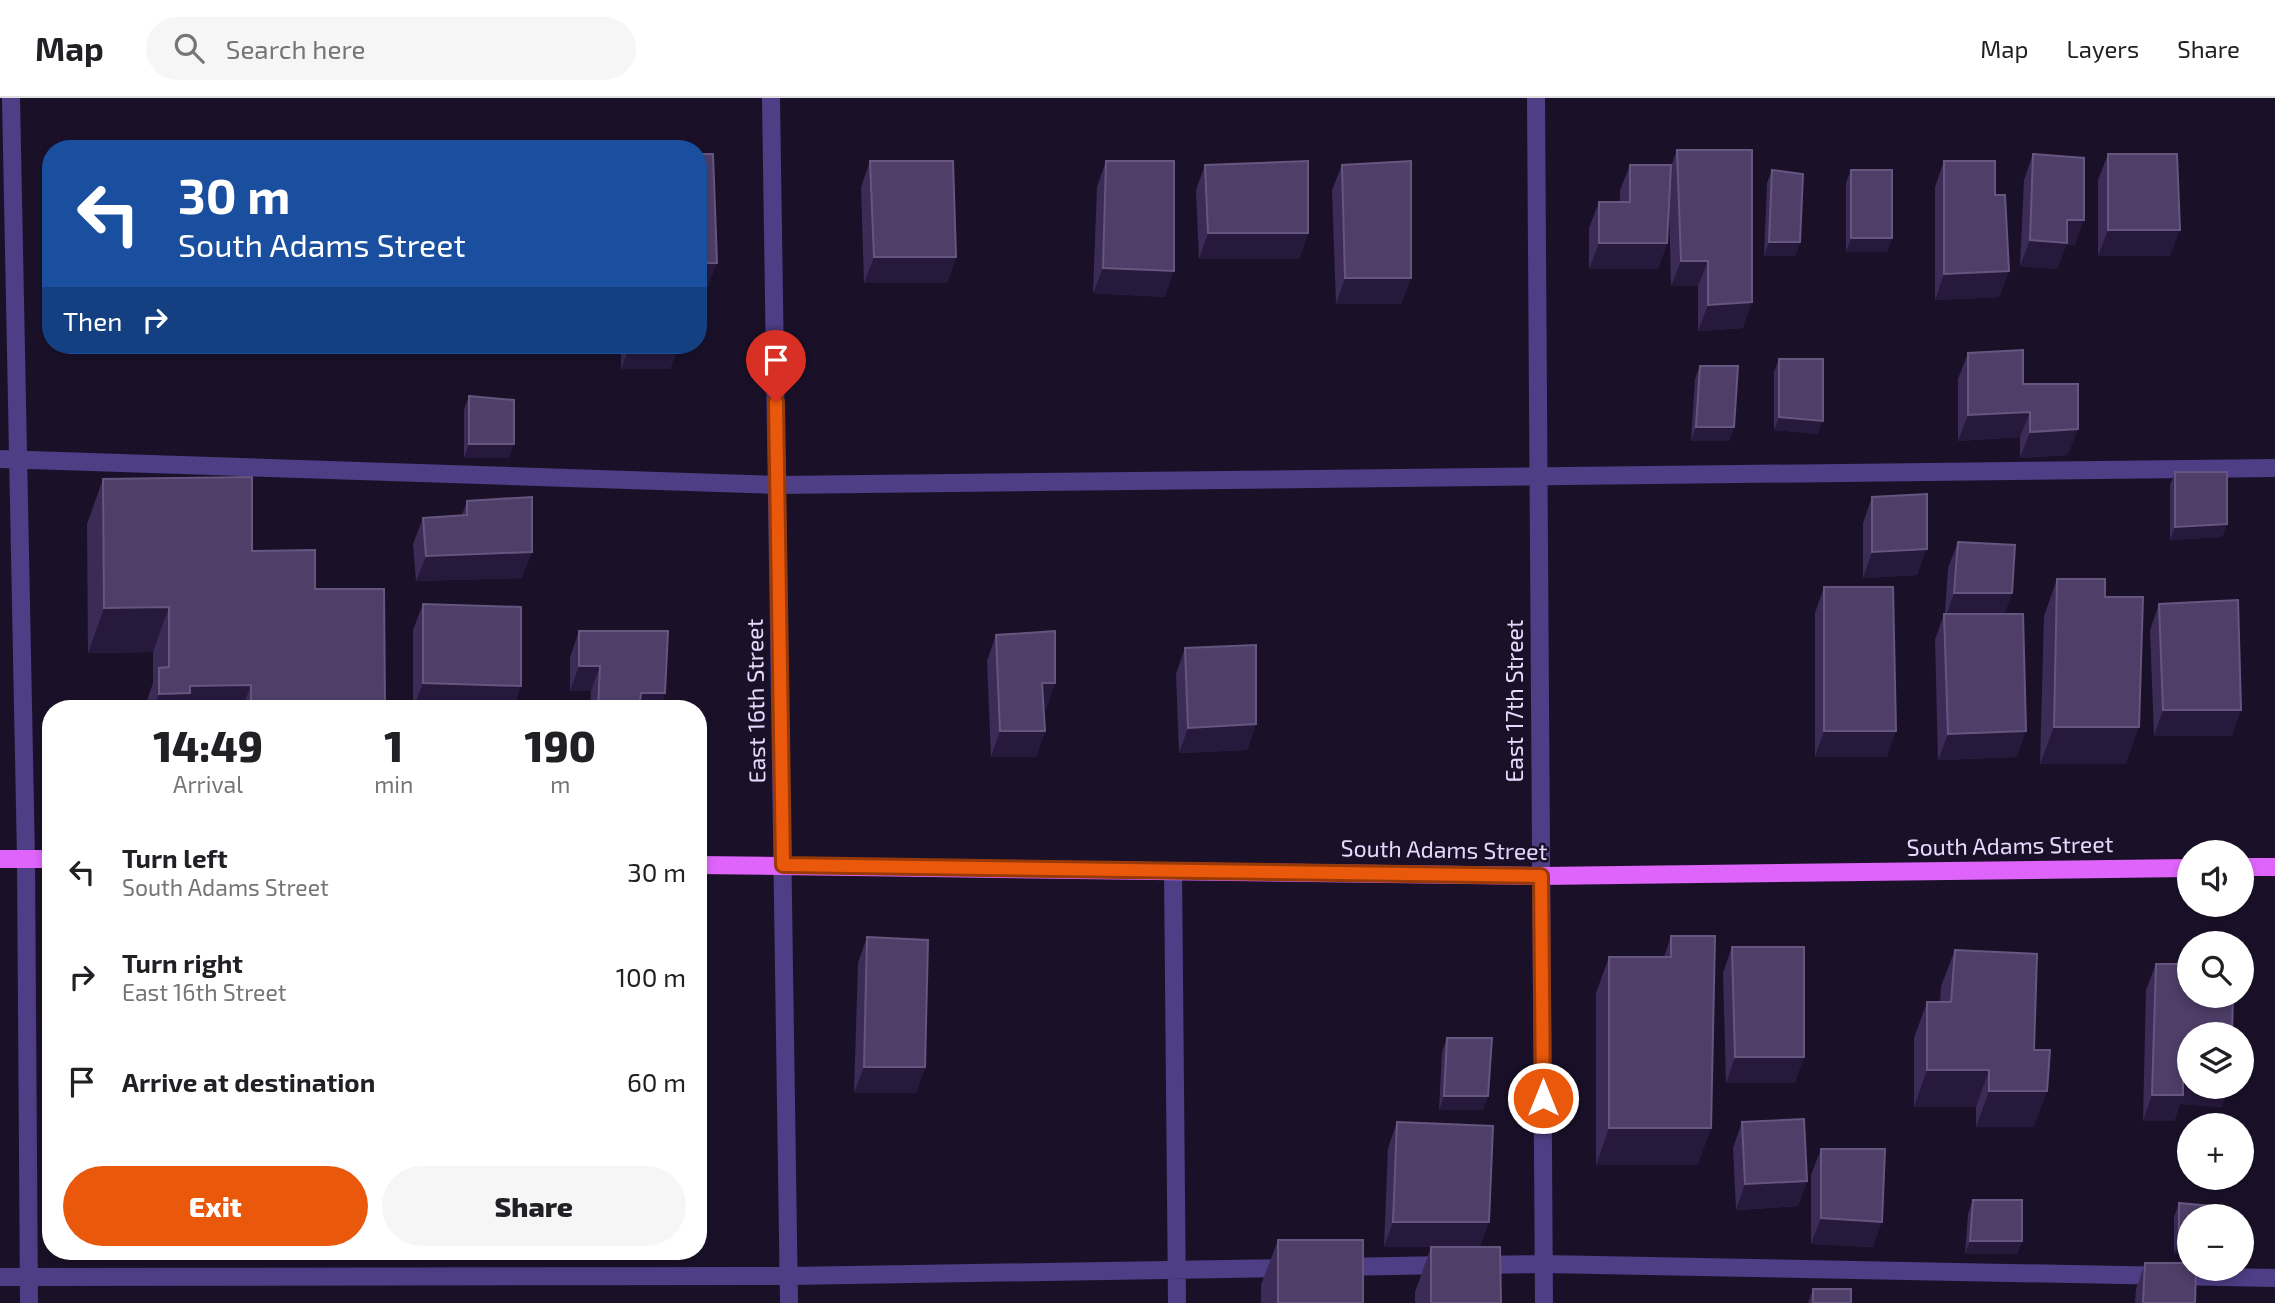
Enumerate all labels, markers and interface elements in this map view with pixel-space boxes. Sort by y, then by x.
search box [146,17,636,80]
text: Map [35,28,104,68]
icon: search [170,29,208,67]
text: Search here [226,33,365,64]
text: Map [1980,34,2028,63]
text: Layers [2066,34,2139,63]
text: Share [2177,34,2240,63]
text: 30 m [178,165,290,224]
icon: left [63,168,154,259]
text: South Adams Street [178,225,466,263]
icon: right [136,301,174,339]
text: Then [63,305,122,336]
pin [746,330,806,402]
icon: arrive [757,341,795,379]
street label: East 16th Street [740,618,770,784]
street label: East 17th Street [1500,619,1528,783]
text: 14:49 [153,720,263,770]
text: 1 [384,720,403,770]
text: 190 [525,720,596,770]
text: Arrival [173,770,243,798]
text: min [374,770,413,798]
text: m [550,770,570,798]
street label: South Adams Street [1906,829,2114,861]
street label: South Adams Street [1340,833,1548,865]
map controls [2177,840,2254,1281]
button: sound [2177,840,2254,917]
text: Turn left [122,842,228,873]
icon: left [63,853,101,891]
text: 30 m [627,856,686,887]
text: South Adams Street [122,873,329,901]
button: search [2177,931,2254,1008]
text: Turn right [122,947,243,978]
icon: right [63,958,101,996]
text: 100 m [616,961,686,992]
text: East 16th Street [122,978,287,1006]
button: layers [2177,1022,2254,1099]
position arrow [1506,1061,1580,1135]
icon: arrive [63,1063,101,1101]
text: Arrive at destination [122,1066,375,1097]
text: 60 m [627,1066,686,1097]
button: + [2177,1113,2254,1190]
button: Exit [63,1166,368,1246]
button: Share [382,1166,686,1246]
button: − [2177,1204,2254,1281]

